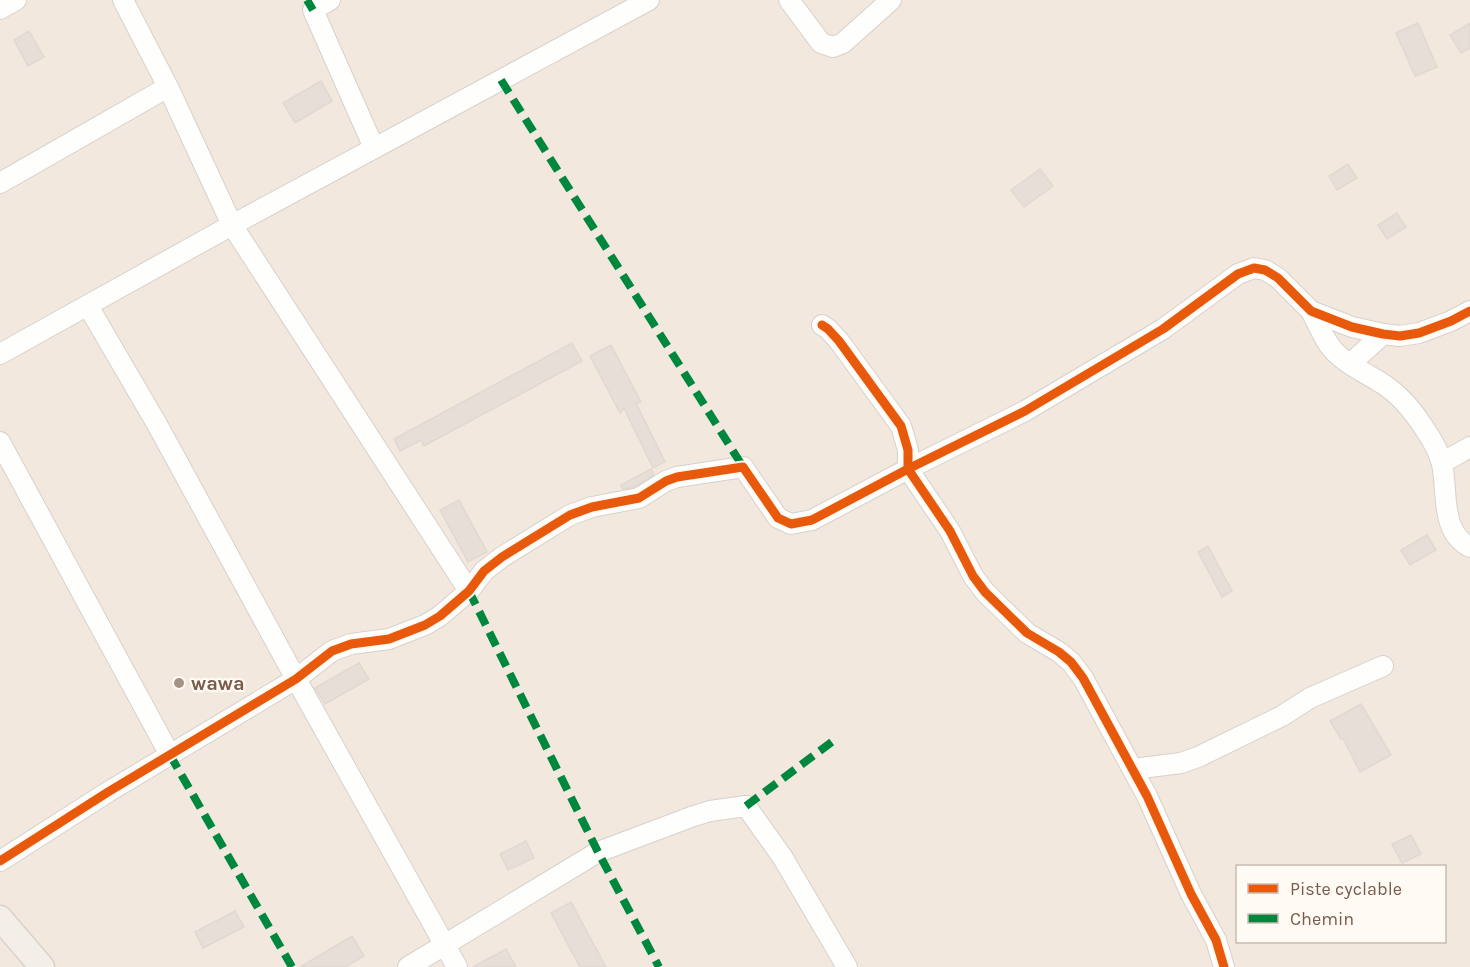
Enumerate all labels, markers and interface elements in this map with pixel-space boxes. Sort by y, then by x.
place label: wawa [191,672,245,695]
marker: wawa [172,676,186,690]
legend [1236,865,1446,943]
text: Piste cyclable [1290,878,1402,900]
text: Chemin [1290,908,1354,930]

